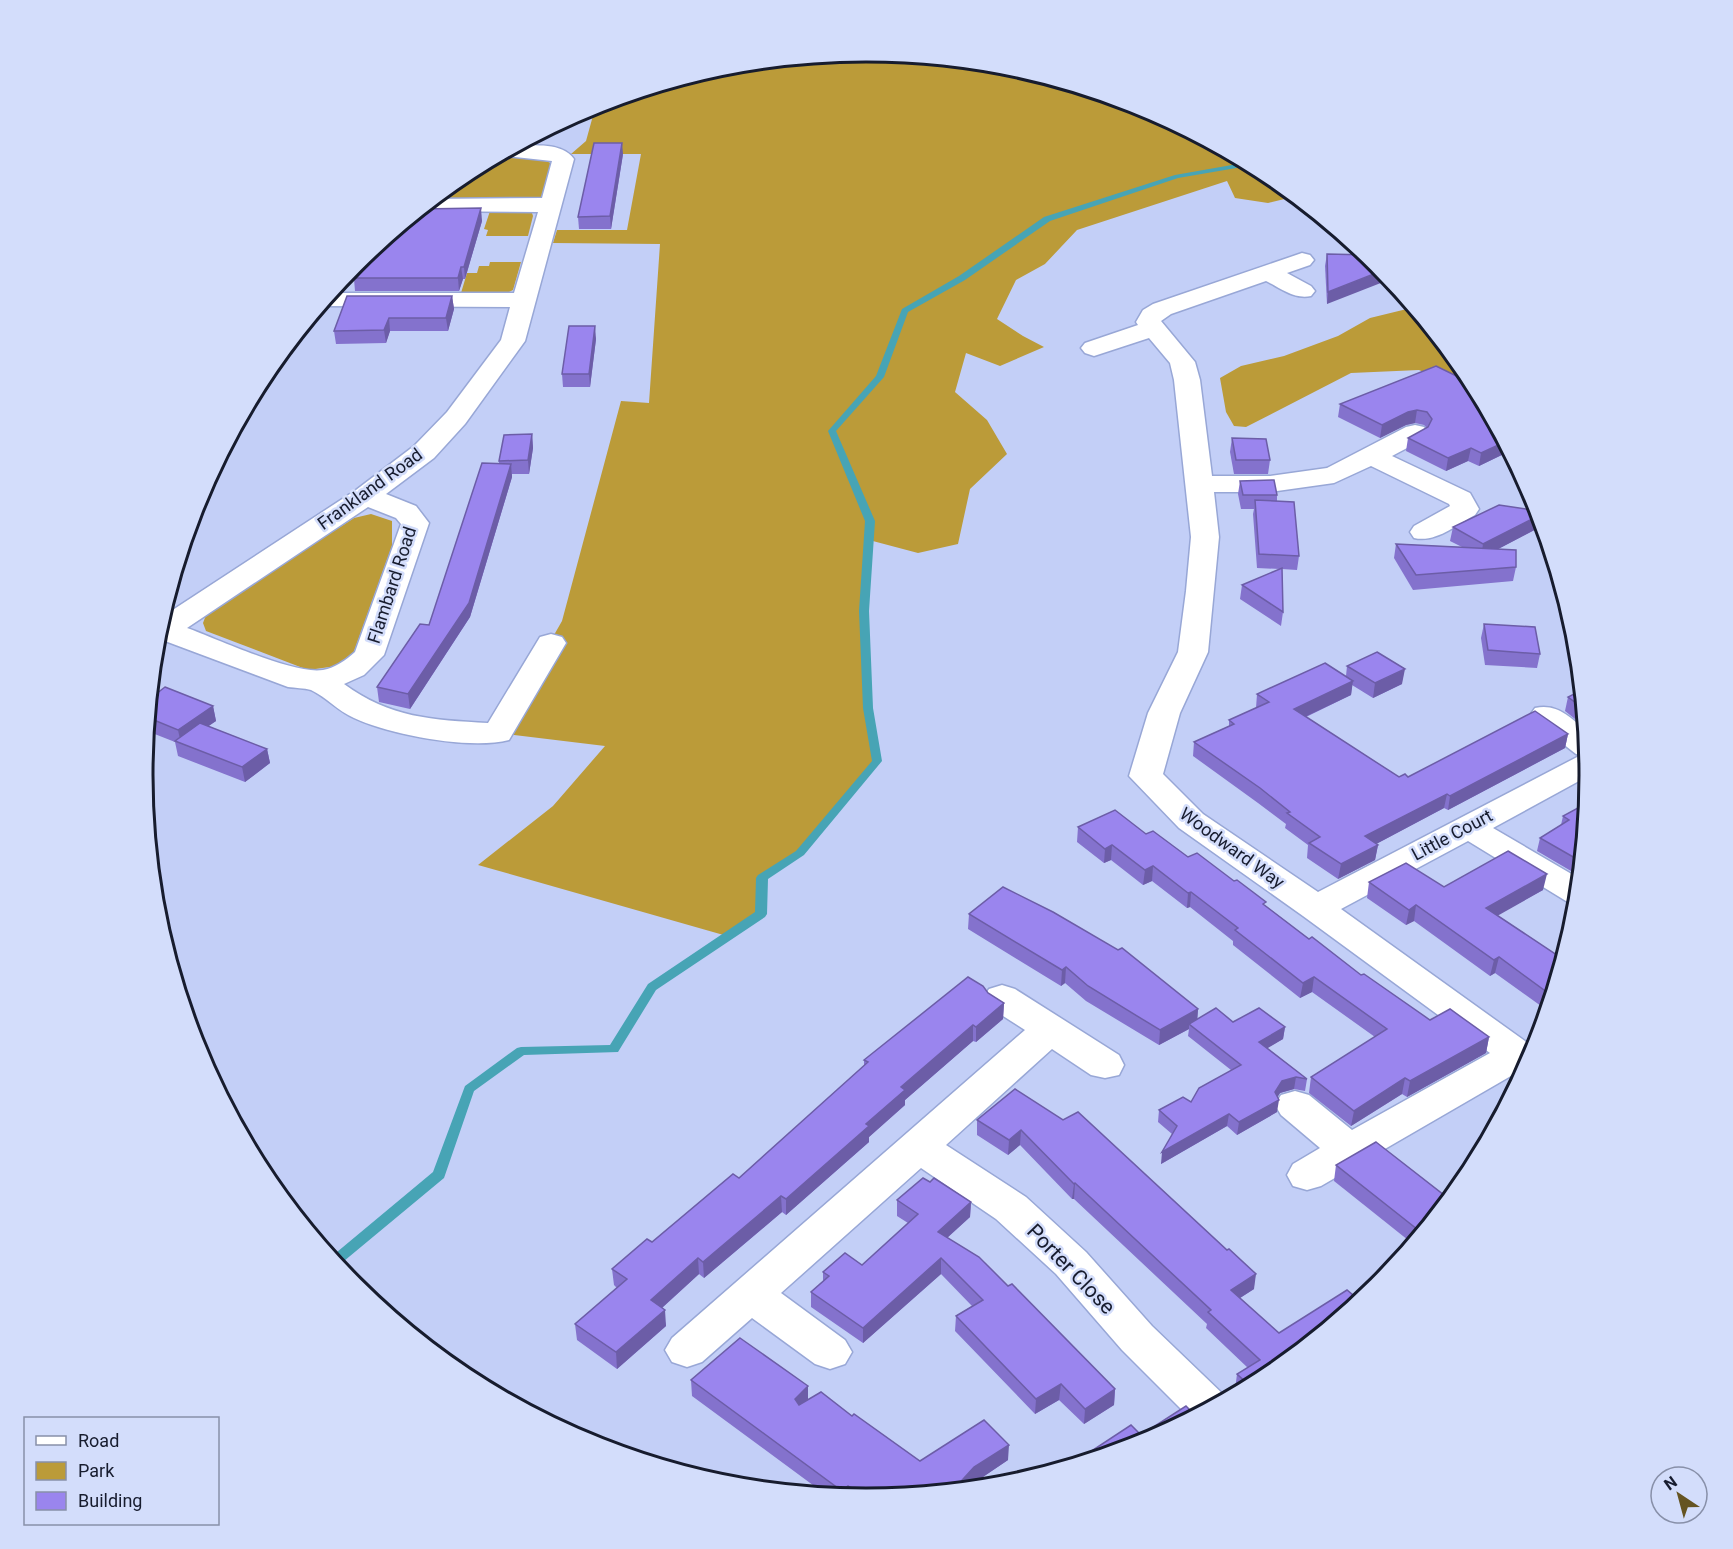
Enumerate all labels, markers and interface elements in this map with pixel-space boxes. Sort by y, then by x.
street label: Frankland Road [313,444,426,534]
street label: Flambard Road [363,524,420,646]
street label: Woodward Way [1176,803,1289,893]
street label: Little Court [1408,804,1496,865]
street label: Porter Close [1022,1219,1120,1319]
legend [24,1417,219,1525]
text: Road [78,1430,119,1451]
text: Park [78,1460,115,1481]
north arrow [1649,1465,1709,1525]
text: N [1660,1472,1681,1494]
text: Building [78,1490,142,1511]

